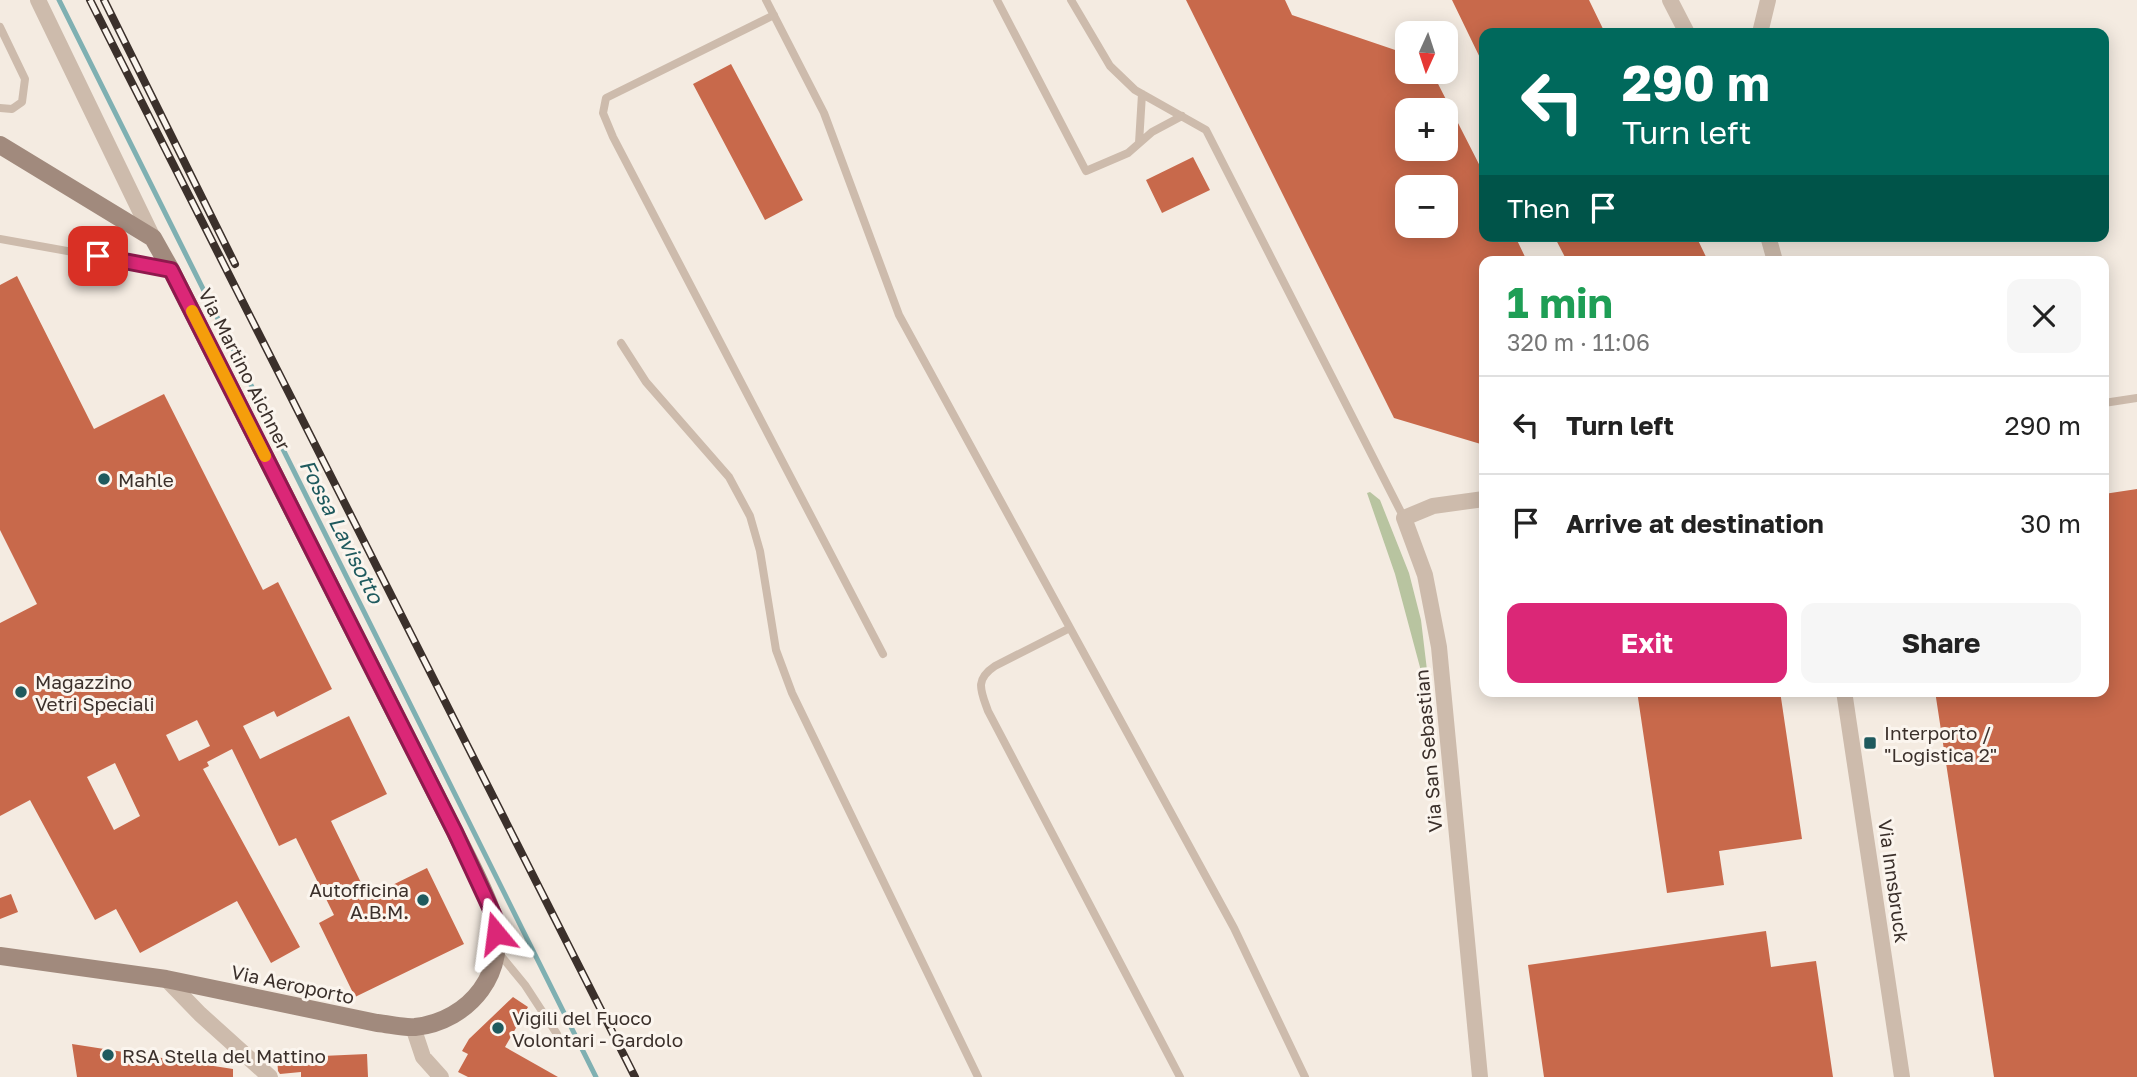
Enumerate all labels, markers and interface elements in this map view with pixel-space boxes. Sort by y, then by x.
north arrow [1395,21,1458,84]
map controls [1395,21,1458,238]
text: 290 m [1622,53,1770,112]
icon: left [1507,56,1598,147]
button: + [1395,98,1458,161]
text: Turn left [1622,113,1751,151]
button: − [1395,175,1458,238]
icon: arrive [1584,189,1622,227]
text: Then [1507,193,1570,224]
pin [68,226,128,286]
icon: arrive [79,237,117,275]
text: 1 min [1507,277,1613,327]
button: close [2007,279,2081,353]
street label: Via Martino Aichner [194,284,296,454]
text: 320 m · 11:06 [1507,328,1650,356]
icon: left [1507,406,1545,444]
text: Turn left [1566,410,1674,441]
text: 290 m [2005,410,2081,441]
water label: Fossa Lavisotto [295,455,390,609]
place label: Mahle [118,468,174,491]
marker: Mahle [96,471,112,487]
icon: arrive [1507,504,1545,542]
text: Arrive at destination [1566,508,1824,539]
text: 30 m [2020,508,2081,539]
button: Exit [1507,603,1787,683]
button: Share [1801,603,2081,683]
street label: Via San Sebastian [1409,669,1447,833]
place label: Magazzino Vetri Speciali [35,670,155,715]
marker: Magazzino Vetri Speciali [13,684,29,700]
place label: Interporto / "Logistica 2" [1884,721,1997,766]
marker: Interporto / "Logistica 2" [1862,735,1878,751]
street label: Via Innsbruck [1874,818,1914,944]
place label: Autofficina A.B.M. [309,878,409,923]
marker: Autofficina A.B.M. [415,892,431,908]
position arrow [459,896,533,970]
street label: Via Aeroporto [229,960,357,1008]
place label: Vigili del Fuoco Volontari - Gardolo [512,1006,683,1051]
marker: Vigili del Fuoco Volontari - Gardolo [490,1020,506,1036]
place label: RSA Stella del Mattino [122,1044,326,1067]
marker: RSA Stella del Mattino [100,1047,116,1063]

